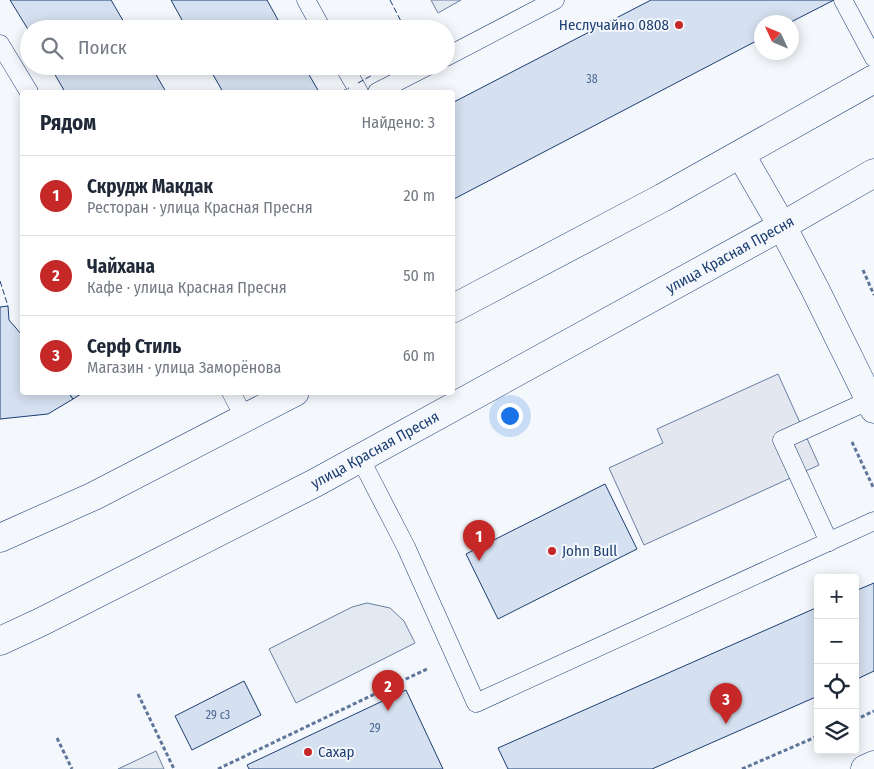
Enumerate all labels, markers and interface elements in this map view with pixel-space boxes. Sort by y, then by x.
north arrow [754,15,799,60]
place label: Неслучайно 0808 [559,16,669,34]
marker: Неслучайно 0808 [673,19,685,31]
search box [20,20,455,75]
icon: search [38,34,66,62]
text: Поиск [78,36,127,59]
house number: 38 [586,72,598,86]
text: Рядом [40,110,96,136]
text: Найдено: 3 [362,113,435,132]
text: Скрудж Макдак [87,175,213,198]
text: 1 [53,186,59,205]
text: 20 m [404,186,435,205]
text: Ресторан · улица Красная Пресня [87,198,313,217]
street label: улица Красная Пресня [663,212,797,297]
text: Чайхана [87,255,155,278]
text: 2 [52,266,60,285]
text: 50 m [403,266,435,285]
text: Кафе · улица Красная Пресня [87,278,287,297]
text: Серф Стиль [87,335,181,358]
text: 3 [52,346,60,365]
text: 60 m [403,346,435,365]
text: Магазин · улица Заморёнова [87,358,281,377]
your location [497,403,523,429]
street label: улица Красная Пресня [308,407,442,492]
pin: 1 [463,520,495,561]
place label: John Bull [562,542,617,560]
marker: John Bull [546,545,558,557]
map controls [814,574,859,754]
button: + [814,574,859,619]
button: − [814,619,859,664]
button: locate [814,664,859,709]
pin: 2 [372,670,404,711]
pin: 3 [710,683,742,724]
house number: 29 с3 [206,708,230,722]
button: layers [814,709,859,754]
house number: 29 [369,721,381,735]
place label: Сахар [318,743,355,761]
marker: Сахар [302,746,314,758]

